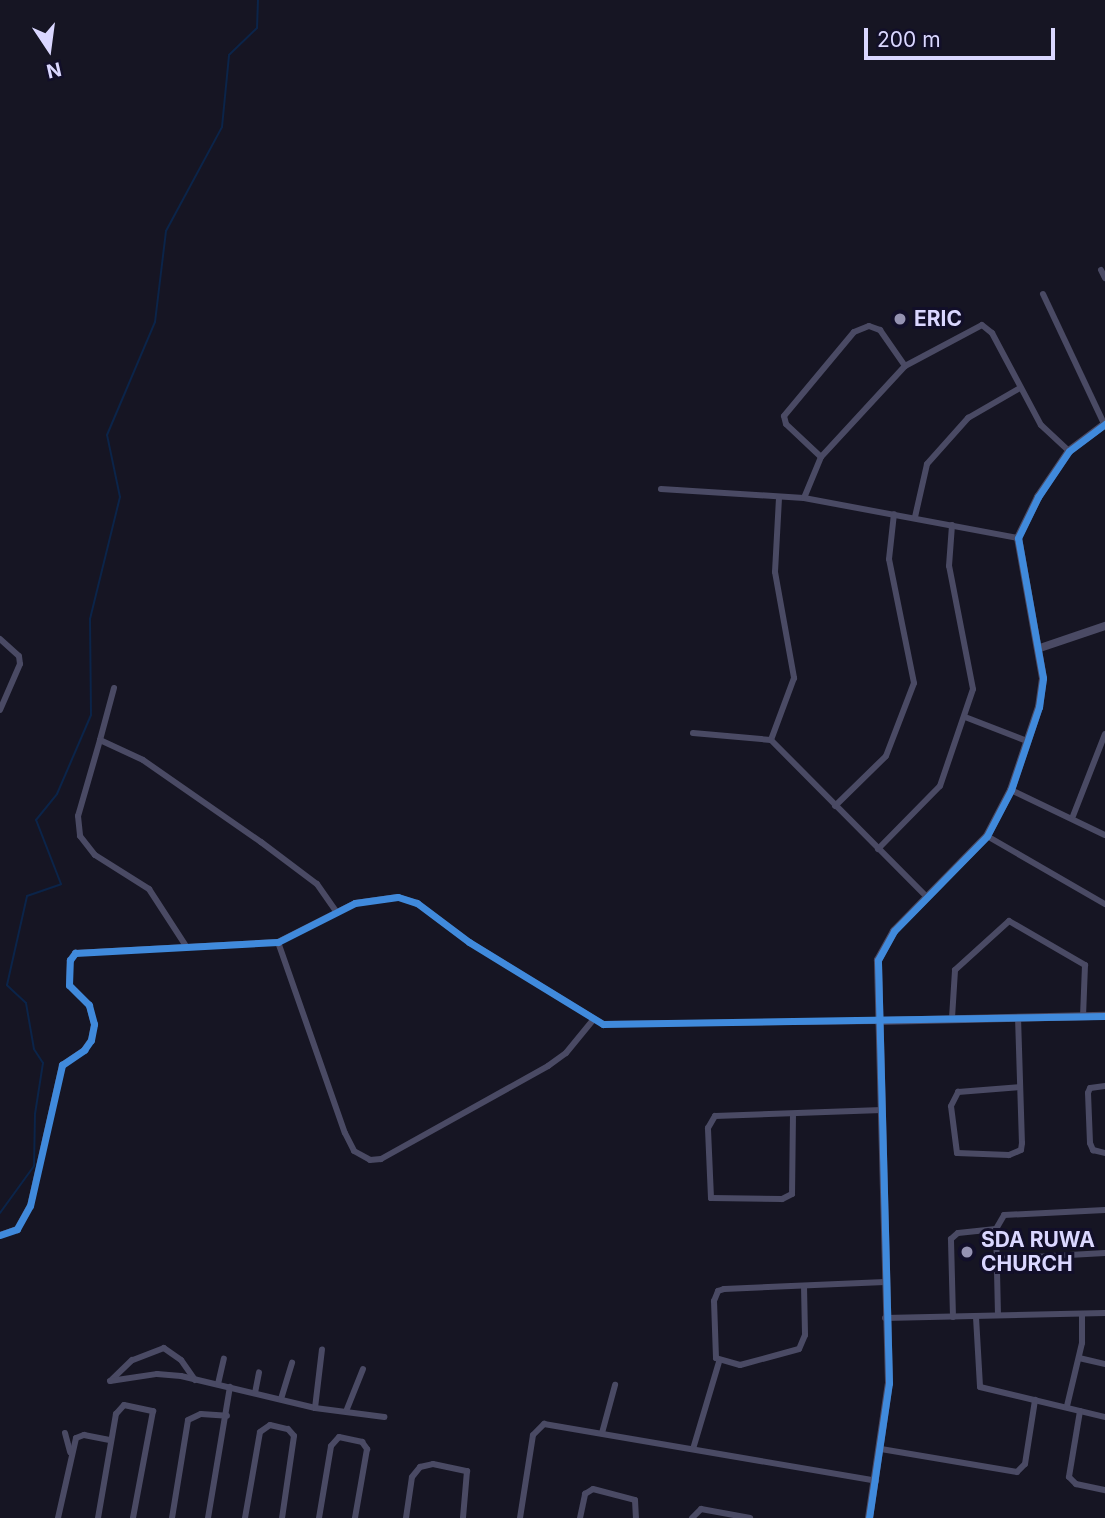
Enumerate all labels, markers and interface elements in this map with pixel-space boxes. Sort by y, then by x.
north arrow [14,14,84,84]
scale bar [867,14,1058,58]
text: 200 m [877,27,941,52]
text: N [44,57,63,83]
place label: ERIC [914,306,962,332]
marker: ERIC [892,311,908,327]
place label: SDA RUWA CHURCH [981,1227,1095,1277]
marker: SDA RUWA CHURCH [959,1244,975,1260]

